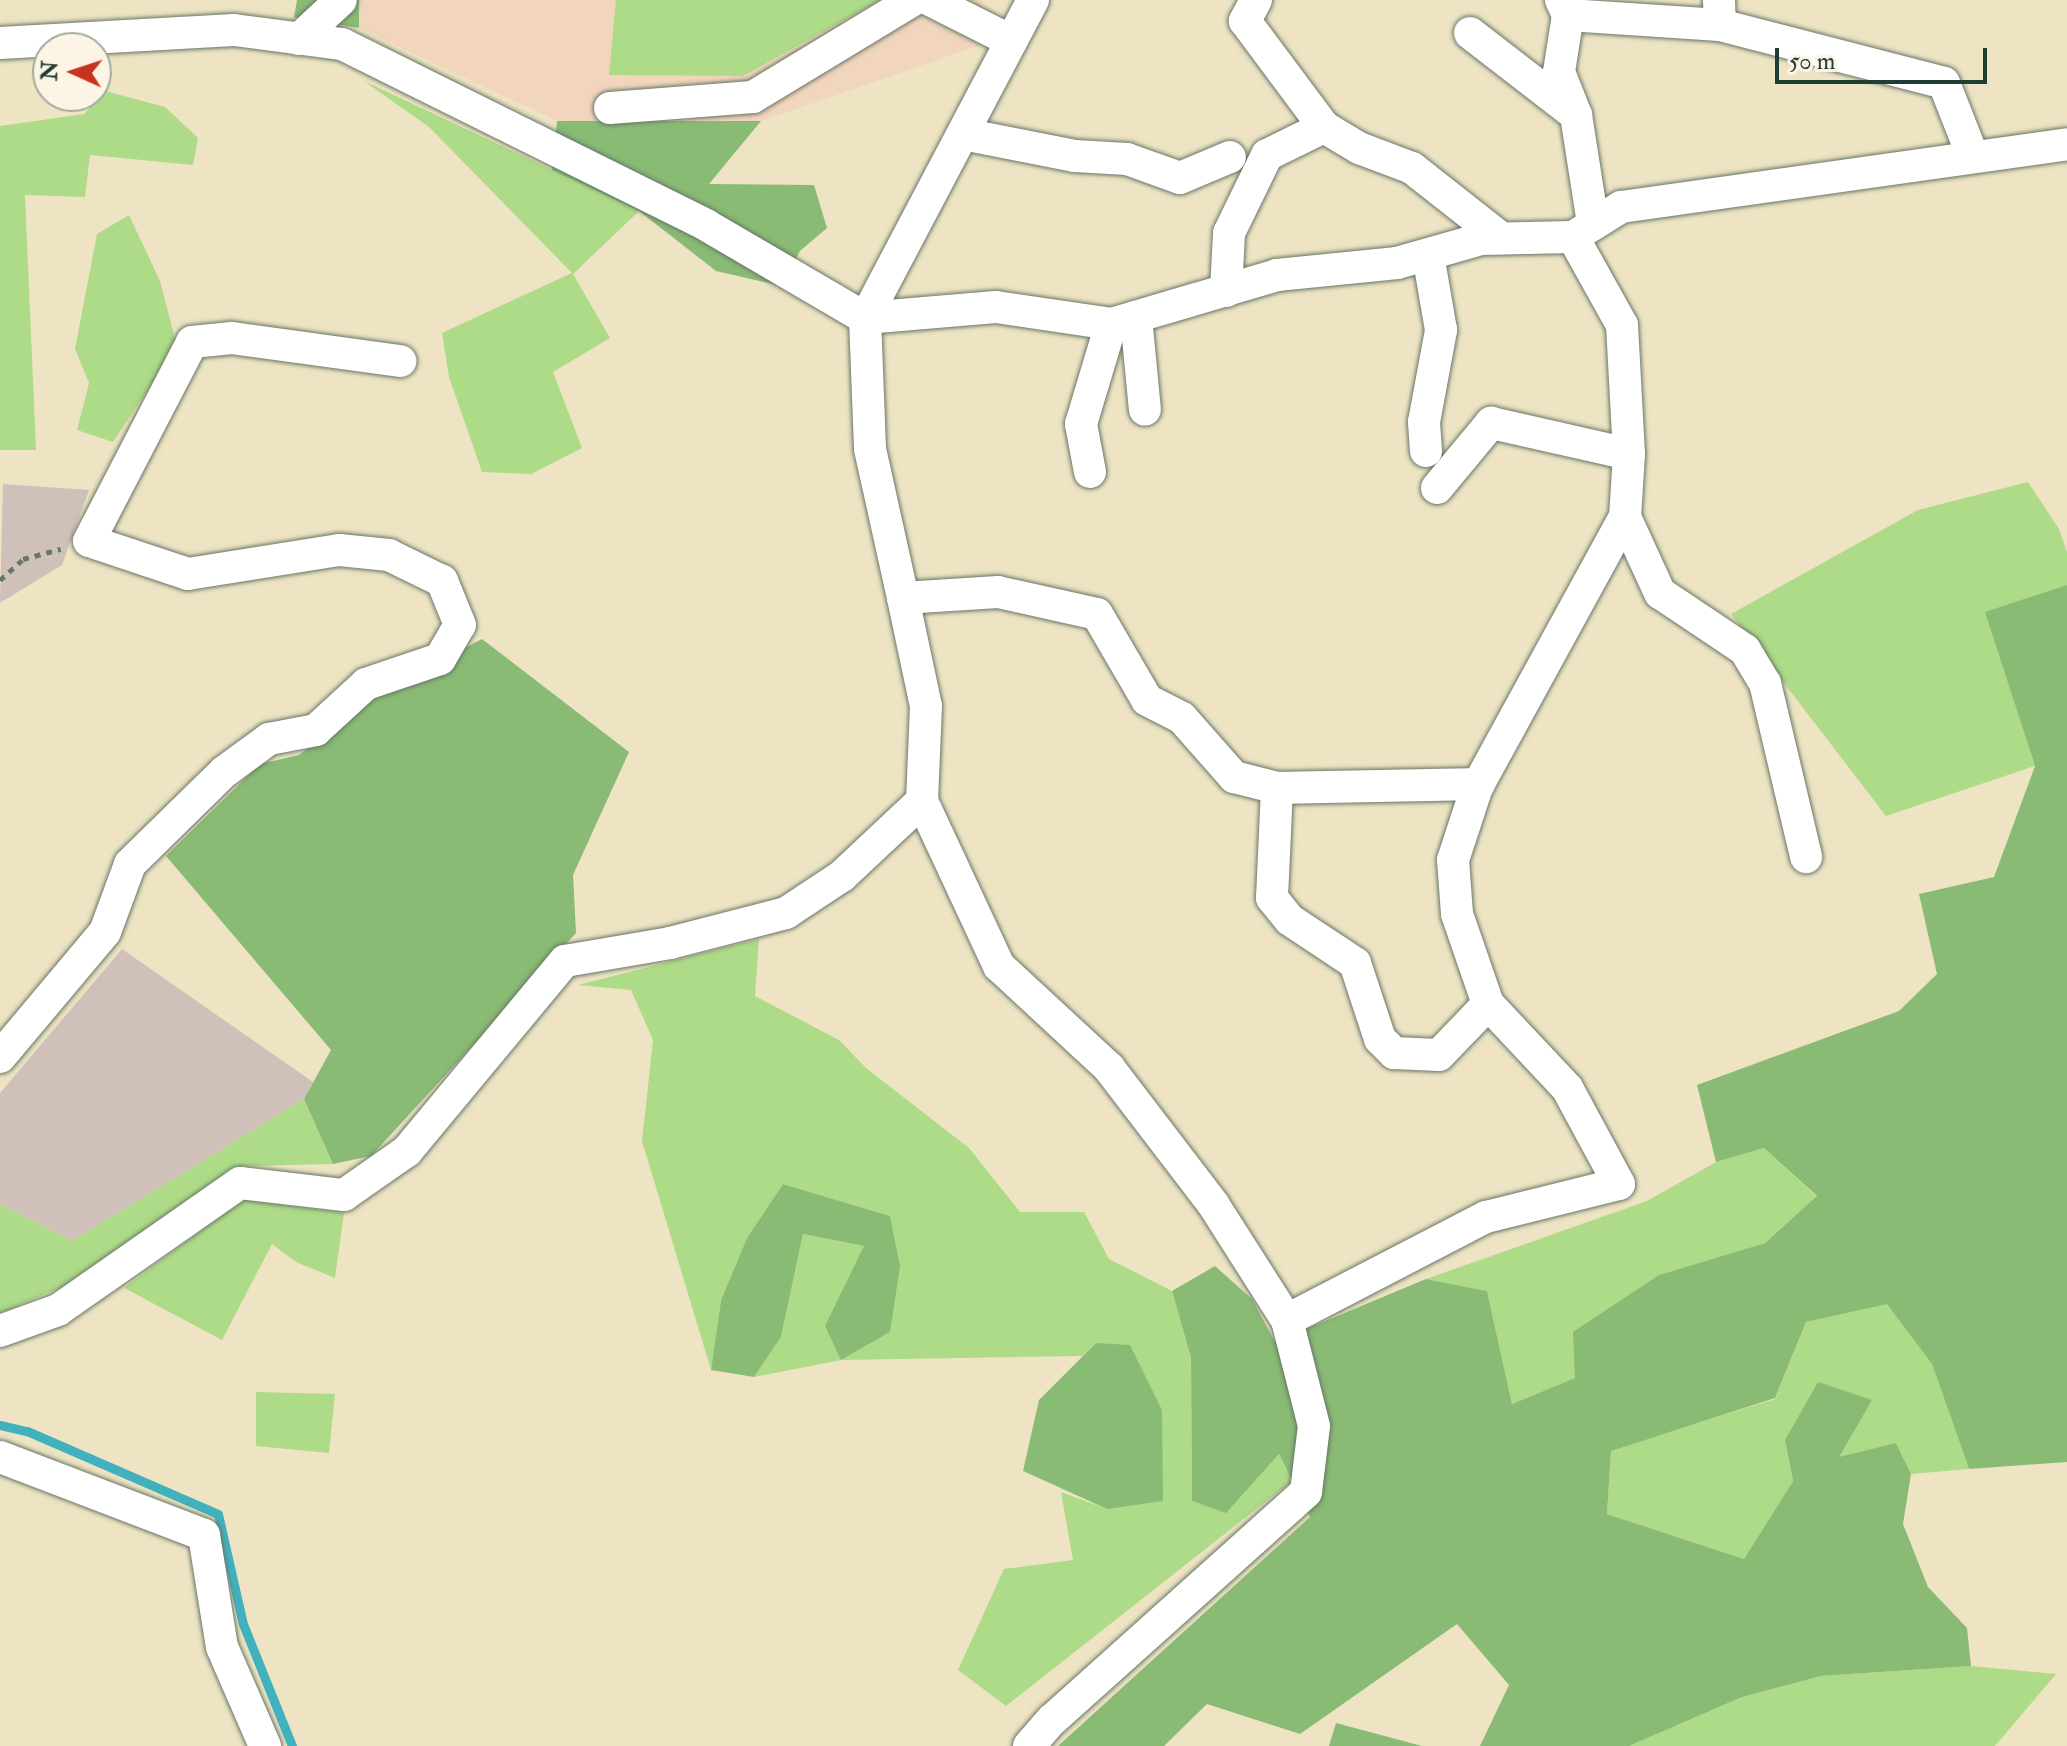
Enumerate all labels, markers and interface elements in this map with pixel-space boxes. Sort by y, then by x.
north arrow [32,32,112,112]
scale bar [1779,32,1991,82]
text: 50 m [1789,46,1835,77]
text: N [36,60,65,81]

